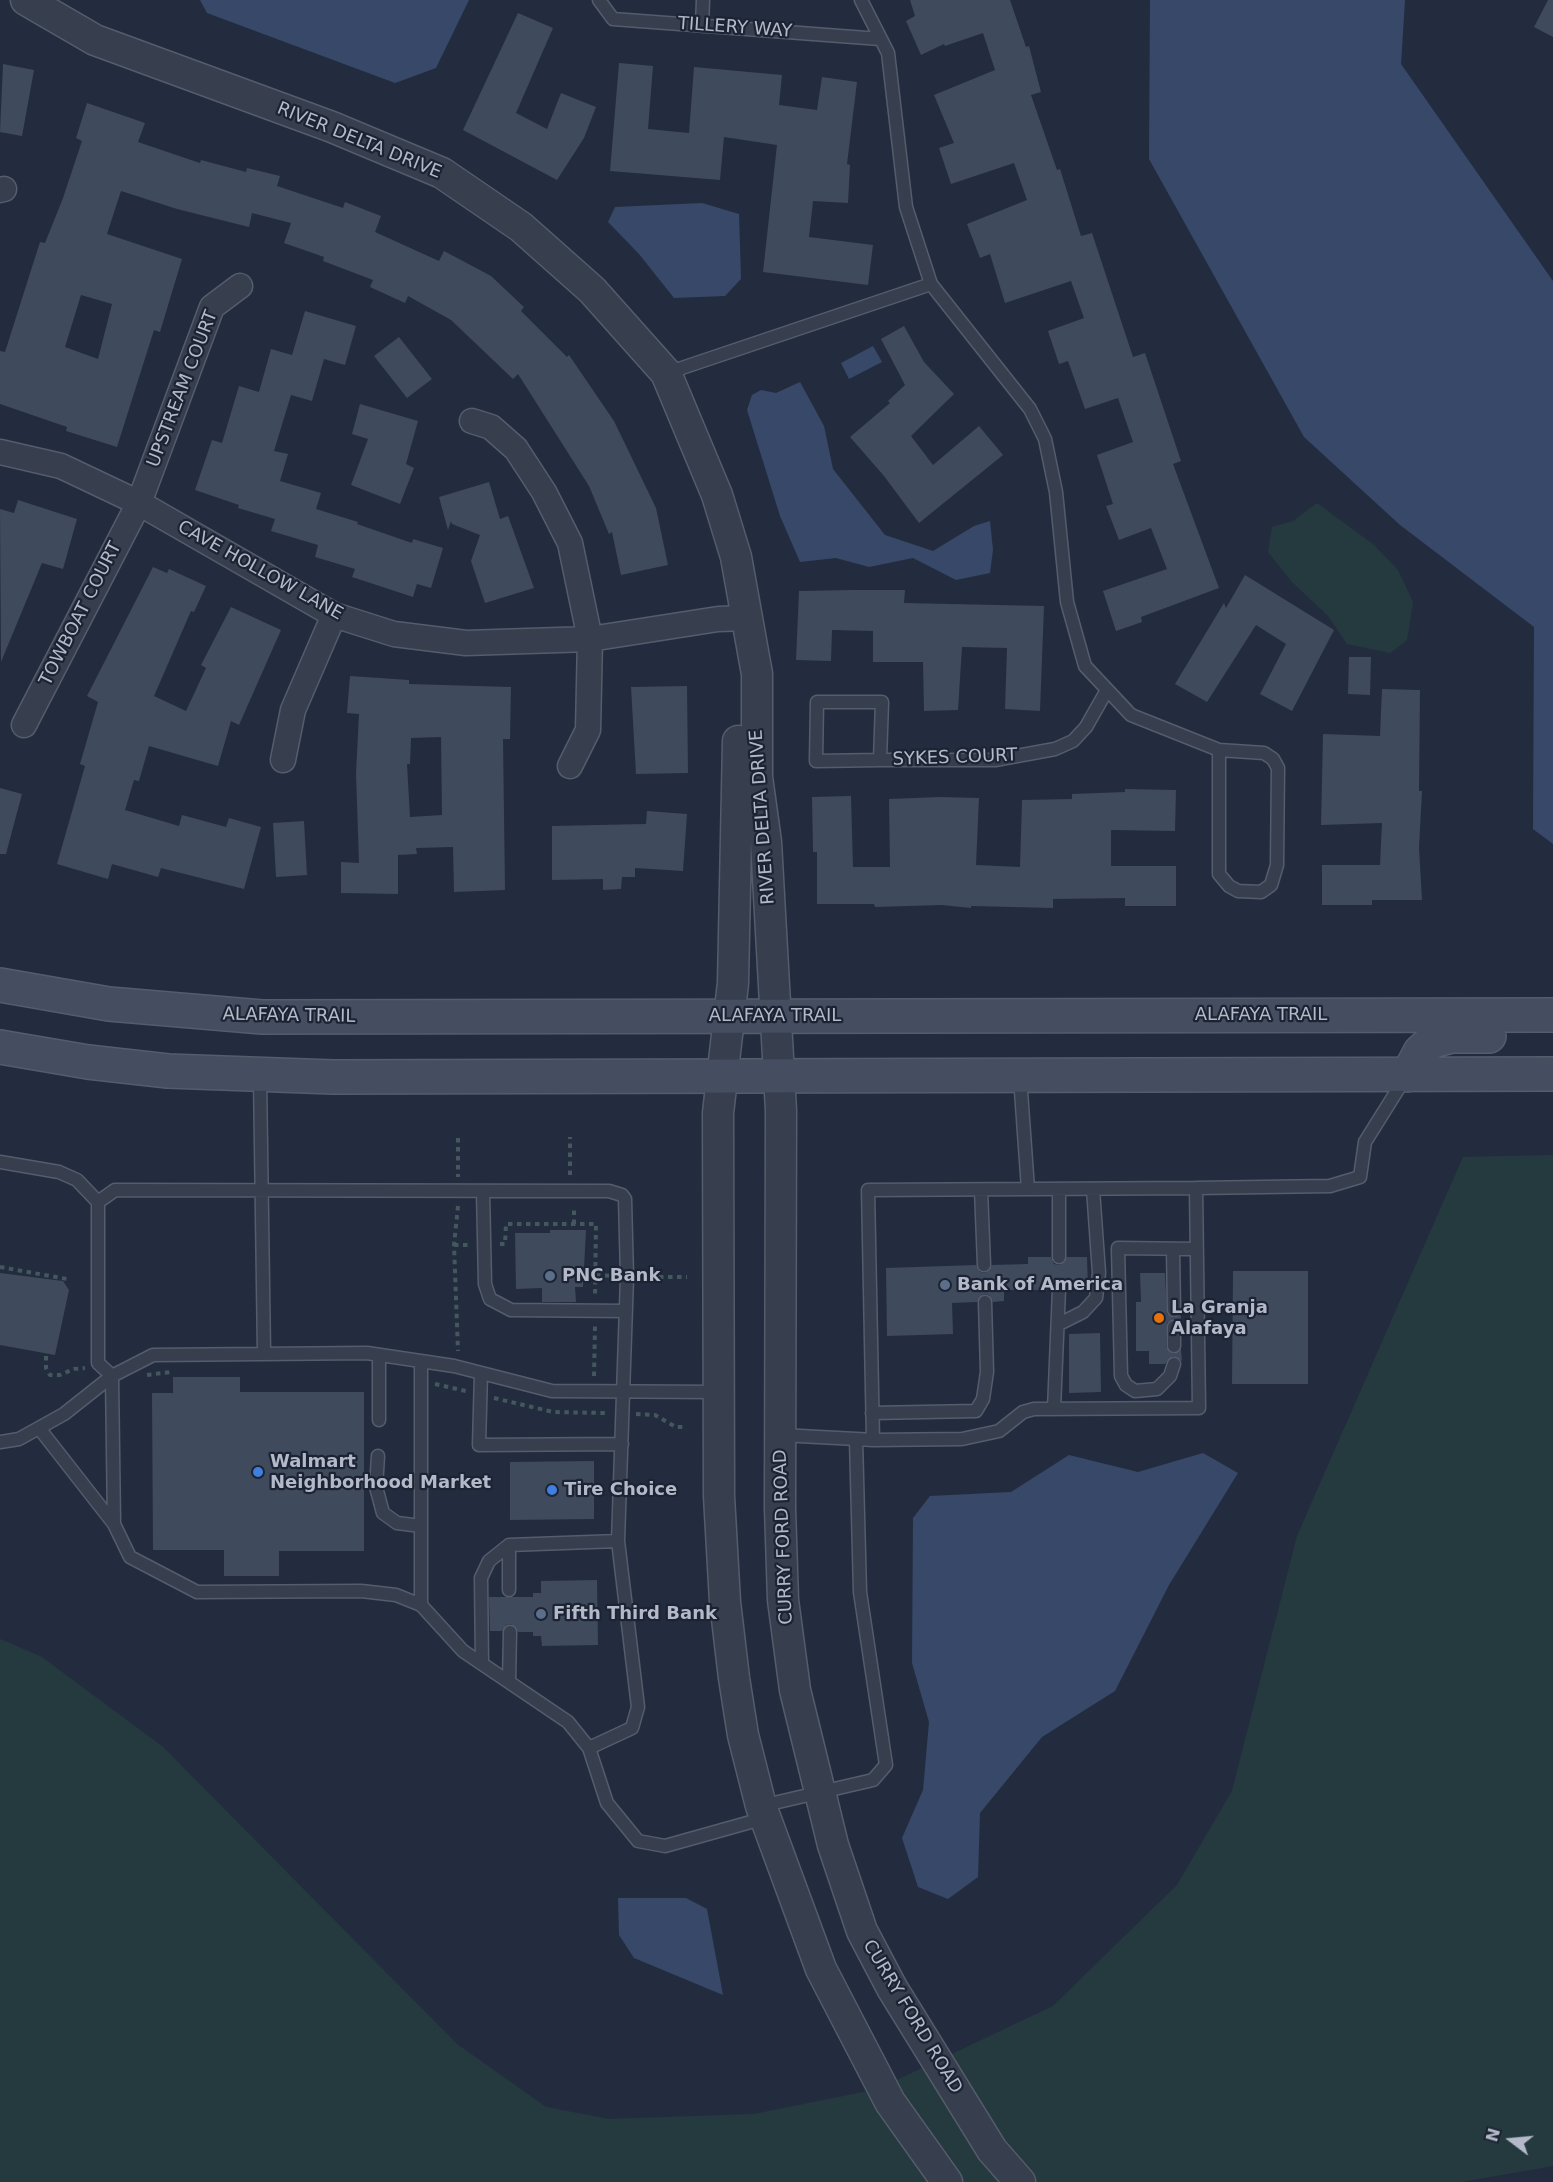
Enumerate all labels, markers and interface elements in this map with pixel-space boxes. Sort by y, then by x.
street label: TILLERY WAY [677,13,793,43]
street label: RIVER DELTA DRIVE [274,98,444,184]
street label: UPSTREAM COURT [143,308,223,470]
street label: CAVE HOLLOW LANE [174,517,346,625]
street label: TOWBOAT COURT [35,538,127,690]
street label: RIVER DELTA DRIVE [746,729,780,905]
street label: SYKES COURT [892,745,1018,771]
street label: ALAFAYA TRAIL [222,1004,356,1028]
street label: ALAFAYA TRAIL [1195,1004,1327,1026]
street label: ALAFAYA TRAIL [709,1005,841,1027]
place label: PNC Bank [562,1265,660,1287]
marker: PNC Bank [543,1269,557,1283]
place label: Bank of America [957,1274,1123,1296]
marker: Bank of America [938,1278,952,1292]
place label: La Granja Alafaya [1171,1297,1268,1340]
marker: La Granja Alafaya [1152,1311,1166,1325]
street label: CURRY FORD ROAD [770,1449,798,1625]
place label: Walmart Neighborhood Market [270,1451,491,1494]
marker: Walmart Neighborhood Market [251,1465,265,1479]
place label: Tire Choice [564,1479,677,1501]
marker: Tire Choice [545,1483,559,1497]
place label: Fifth Third Bank [553,1603,717,1625]
marker: Fifth Third Bank [534,1607,548,1621]
street label: CURRY FORD ROAD [858,1936,966,2098]
north arrow [1481,2110,1541,2170]
text: N [1482,2126,1504,2144]

